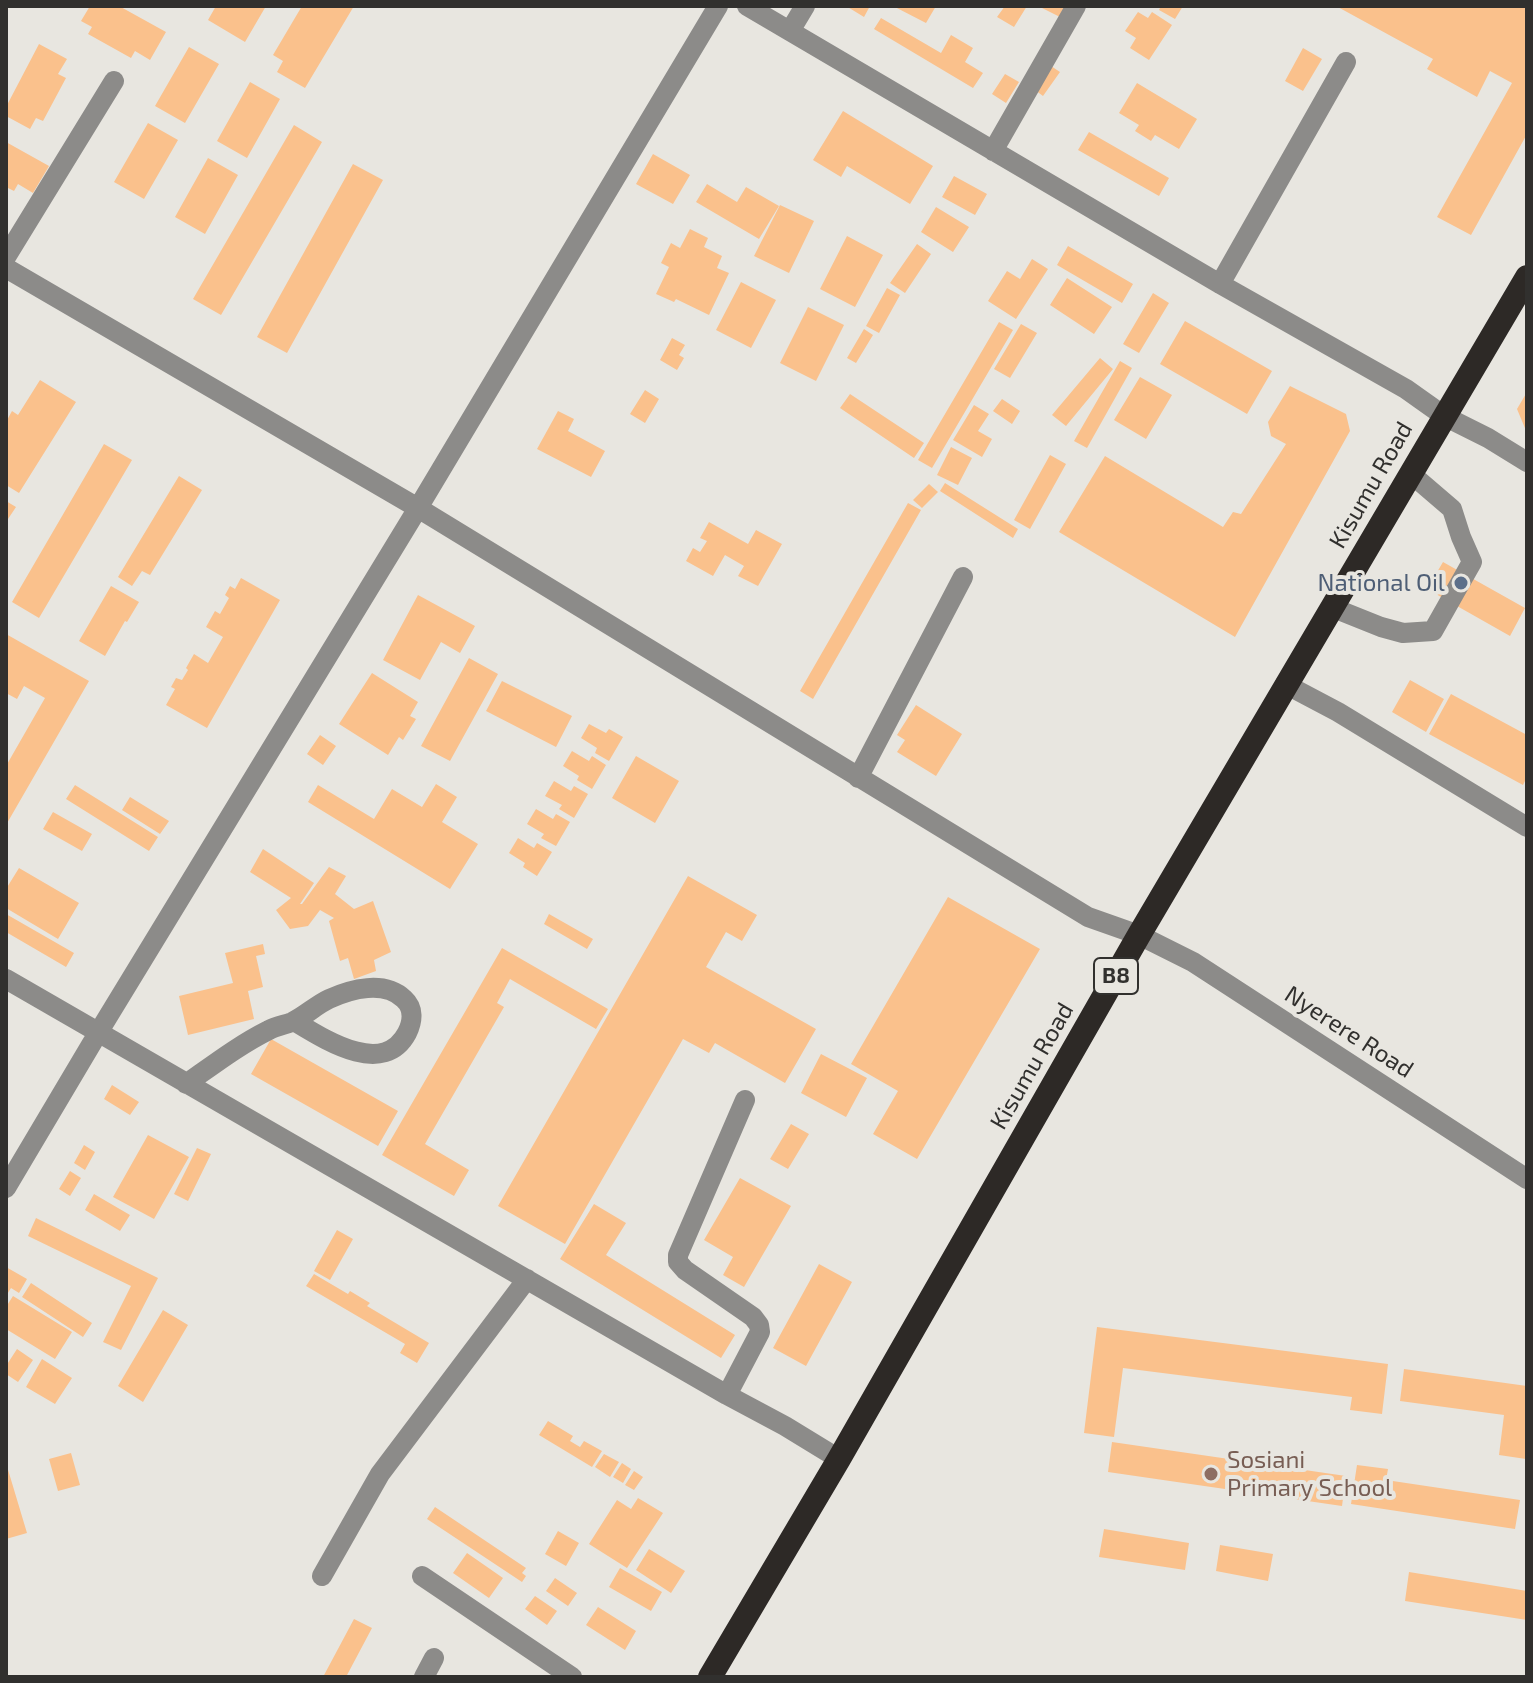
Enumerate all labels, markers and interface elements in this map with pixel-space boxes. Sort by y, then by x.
street label: Kisumu Road [1323,417,1419,553]
place label: National Oil [1317,569,1445,597]
marker: National Oil [1452,574,1470,592]
road number: B8 [1094,958,1138,994]
street label: Nyerere Road [1279,980,1419,1084]
street label: Kisumu Road [984,998,1080,1134]
place label: Sosiani Primary School [1227,1446,1392,1502]
marker: Sosiani Primary School [1202,1465,1220,1483]

